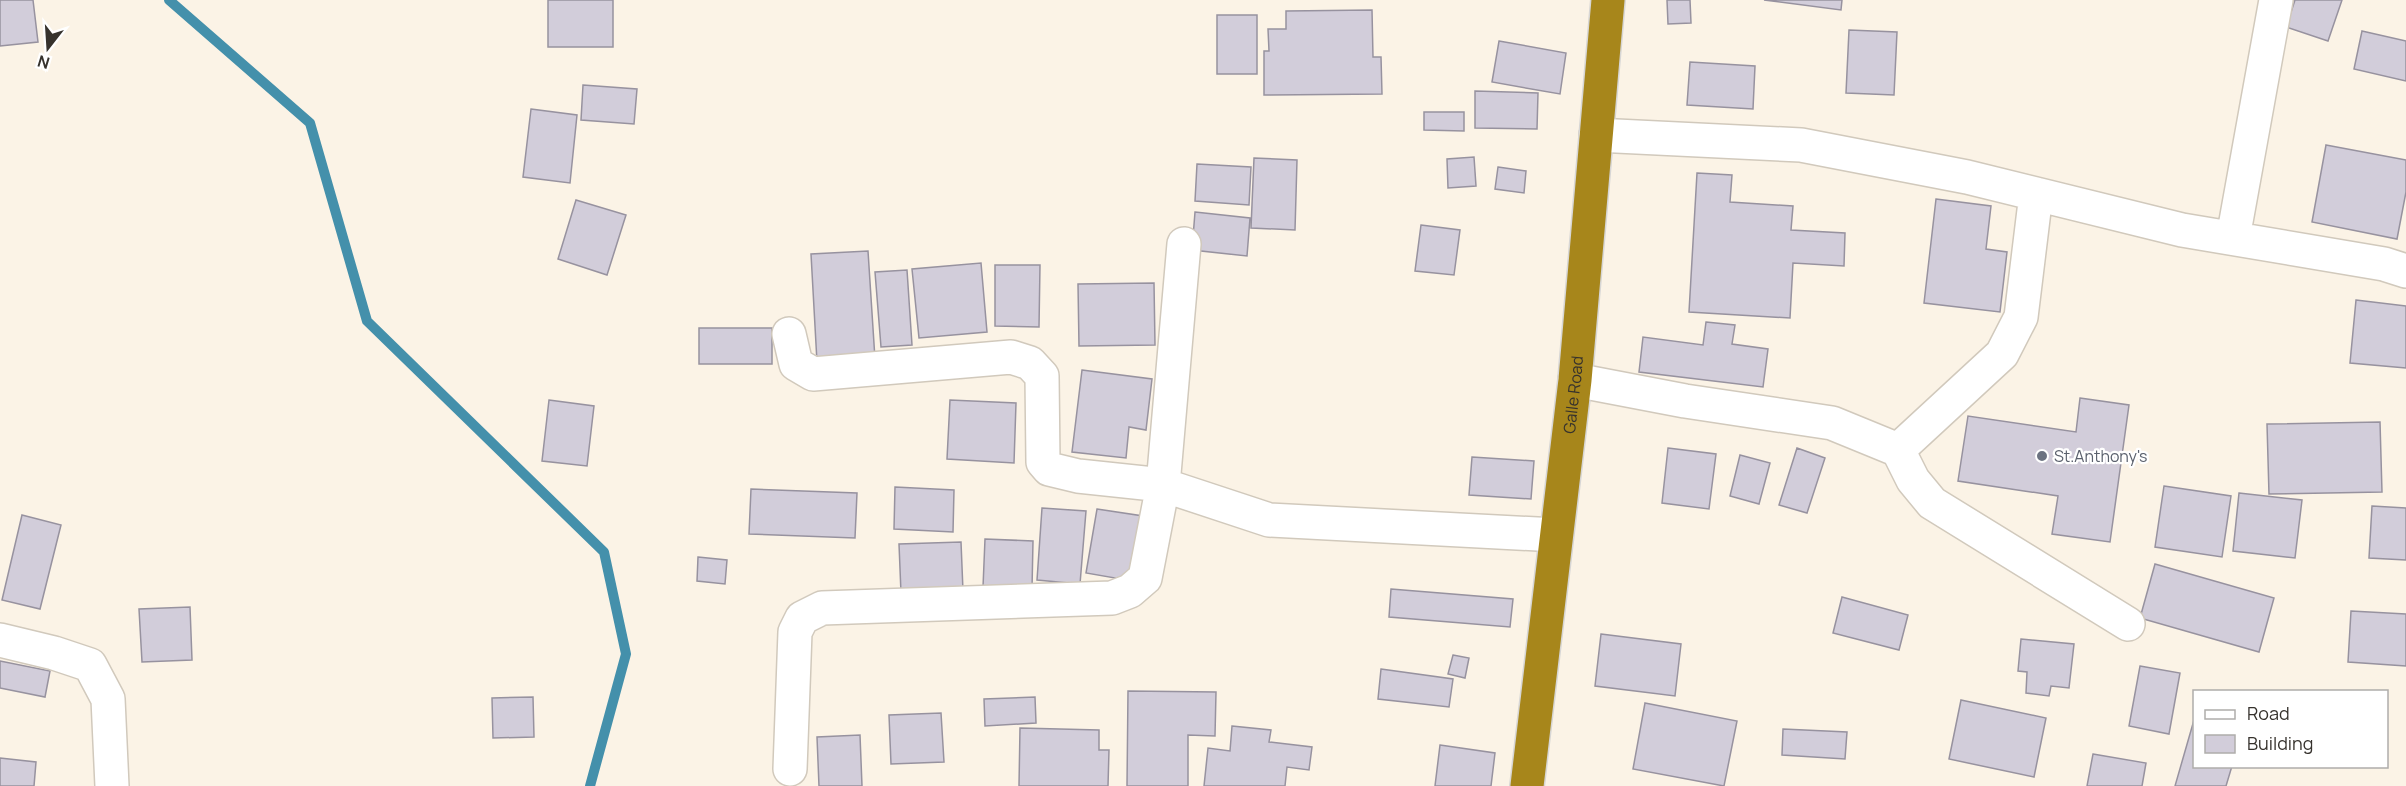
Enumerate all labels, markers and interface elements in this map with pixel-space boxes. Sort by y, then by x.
north arrow [18,18,78,78]
text: N [35,50,52,75]
street label: Galle Road [1558,355,1588,435]
place label: St.Anthony's [2054,445,2148,467]
marker: St.Anthony's [2035,449,2049,463]
legend [2193,690,2388,768]
text: Road [2247,701,2290,725]
text: Building [2247,731,2313,755]

